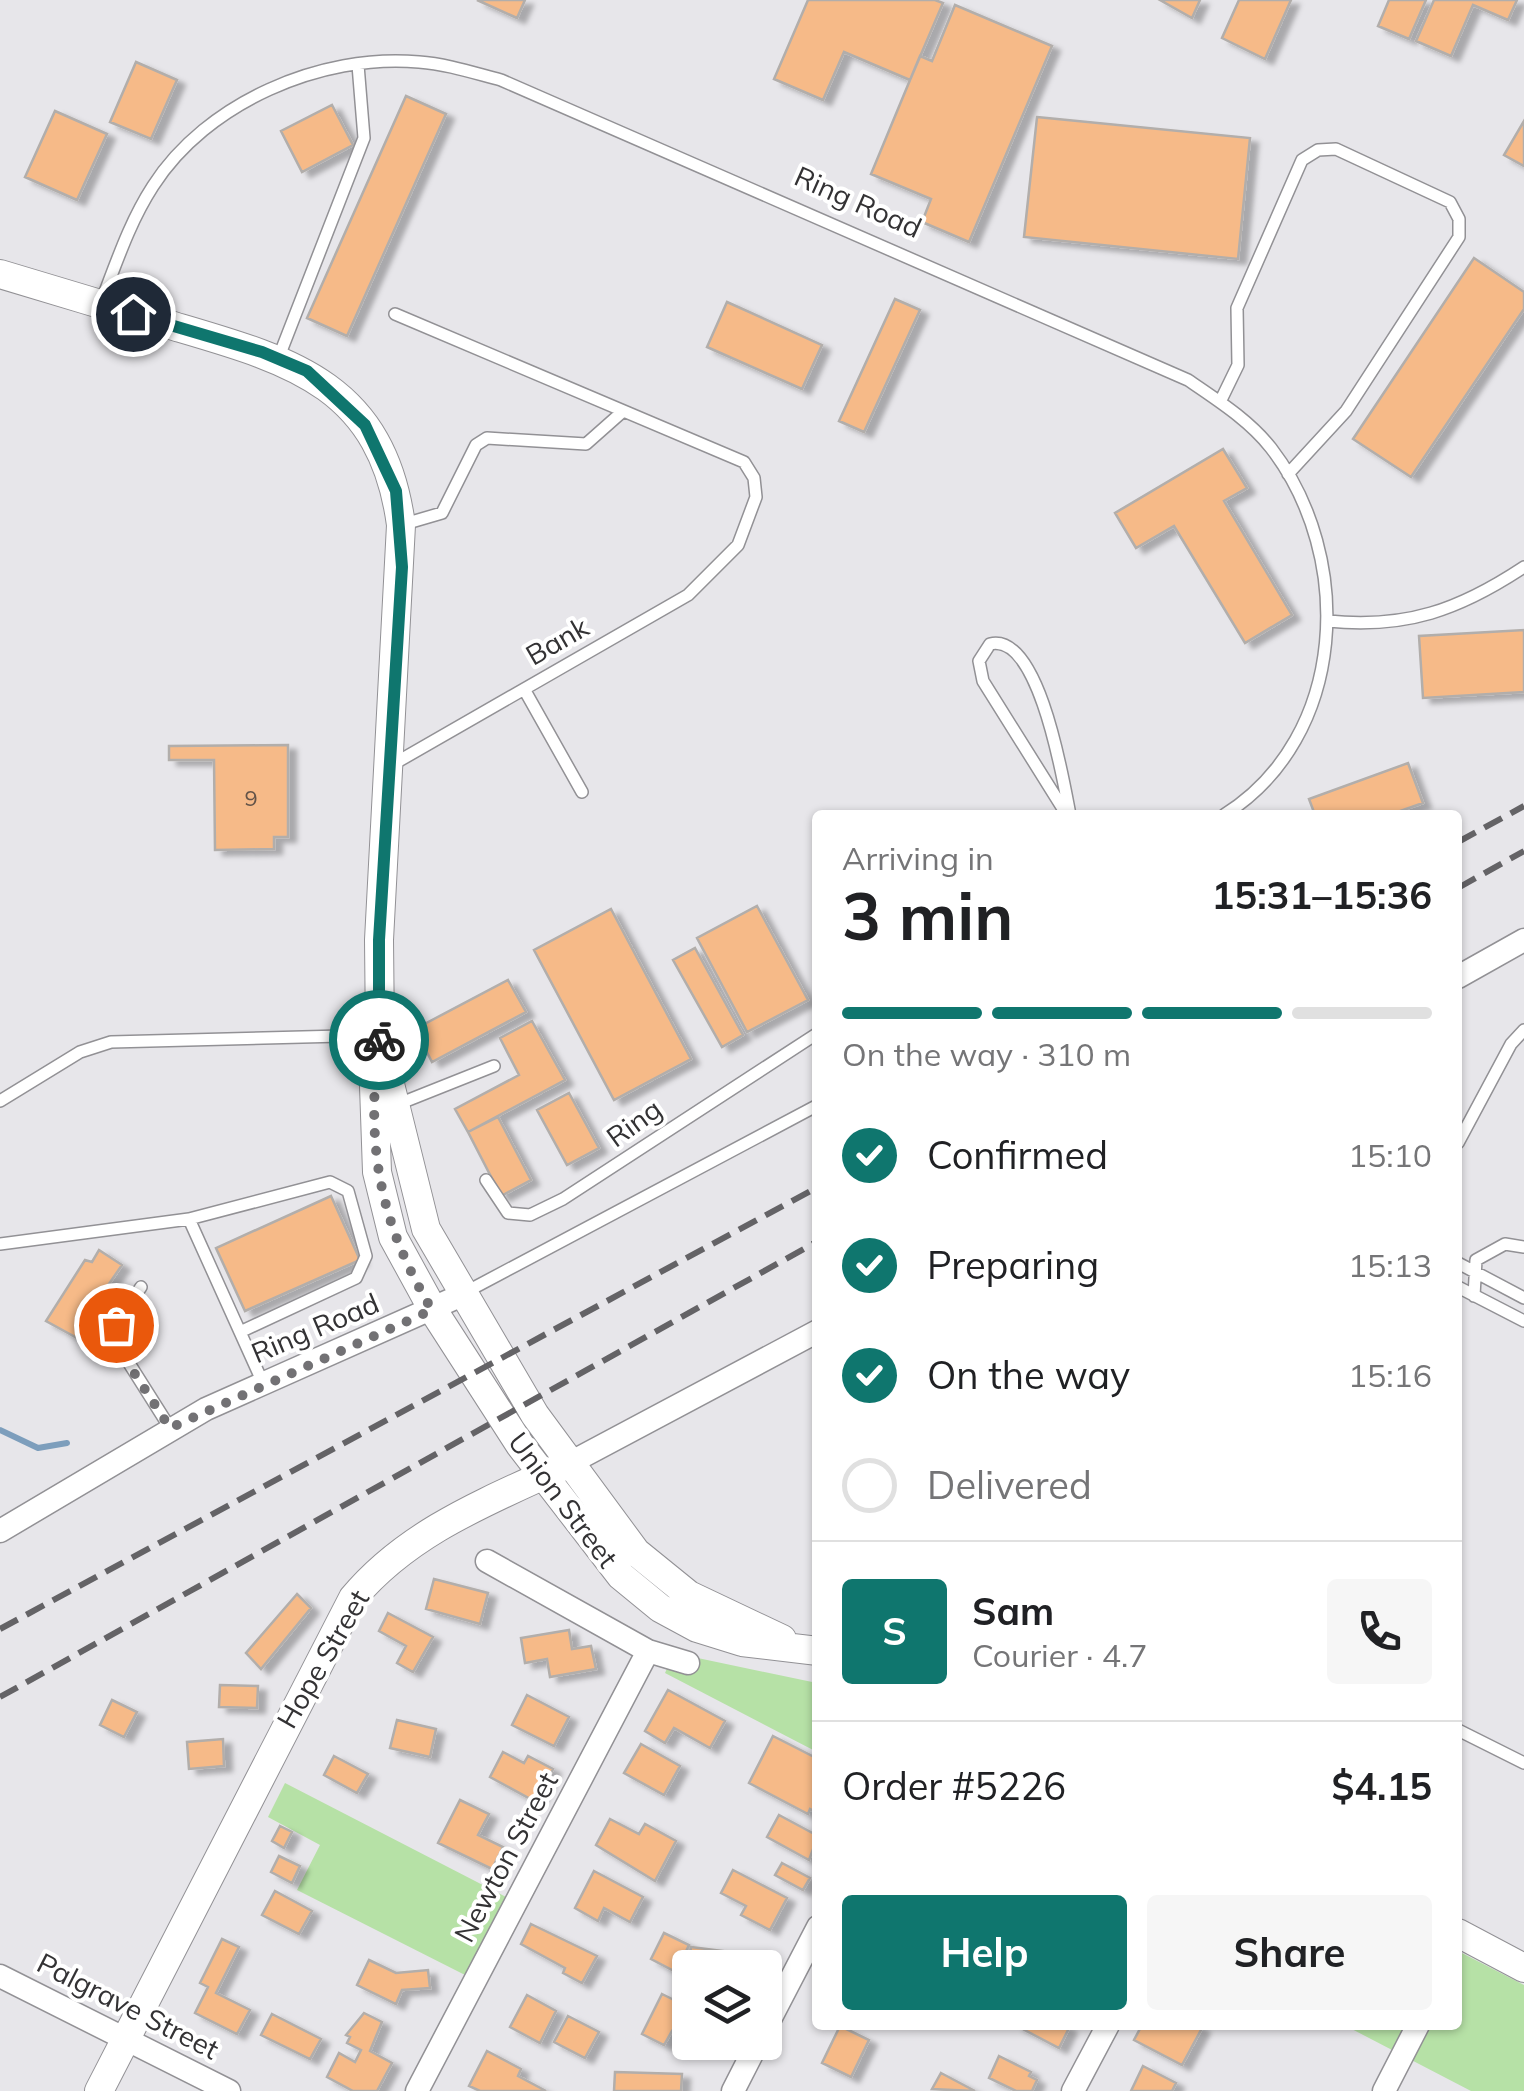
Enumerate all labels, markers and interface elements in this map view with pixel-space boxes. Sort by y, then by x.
street label: Ring Road [789,158,927,245]
pin [91,272,176,357]
icon: home [106,287,161,342]
street label: Bank [519,608,595,672]
house number: 9 [244,784,258,812]
text: Arriving in [842,838,994,878]
text: 15:31–15:36 [1212,871,1432,919]
text: 3 min [842,875,1013,956]
courier [329,990,429,1090]
icon: bike [352,1013,407,1068]
text: On the way · 310 m [842,1034,1131,1074]
street label: Ring [599,1091,668,1154]
icon: check [842,1128,897,1183]
text: Confirmed [927,1131,1108,1179]
text: 15:10 [1348,1135,1432,1175]
icon: check [842,1238,897,1293]
text: Preparing [927,1241,1099,1289]
text: 15:13 [1348,1245,1432,1285]
pin [74,1283,159,1368]
street label: Ring Road [246,1285,384,1370]
icon: bag [89,1298,144,1353]
icon: check [842,1348,897,1403]
text: On the way [927,1351,1130,1399]
text: 15:16 [1348,1355,1432,1395]
street label: Union Street [501,1425,626,1575]
text: Delivered [927,1461,1092,1509]
button: phone [1327,1579,1432,1684]
street label: Hope Street [269,1583,376,1734]
text: Sam [972,1587,1054,1635]
text: S [882,1607,907,1655]
text: Courier · 4.7 [972,1635,1148,1675]
text: Order #5226 [842,1762,1066,1810]
text: $4.15 [1331,1762,1432,1810]
street label: Newton Street [446,1766,565,1948]
button: Help [842,1895,1127,2010]
button: Share [1147,1895,1432,2010]
street label: Palgrave Street [32,1945,225,2066]
map controls [672,1950,782,2060]
button: layers [672,1950,782,2060]

